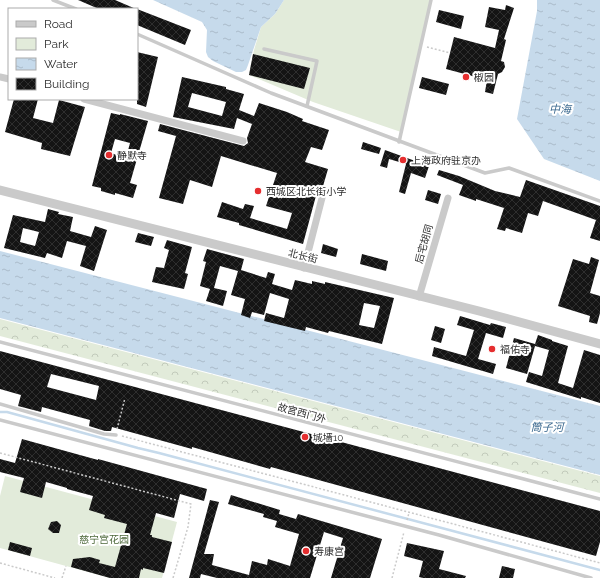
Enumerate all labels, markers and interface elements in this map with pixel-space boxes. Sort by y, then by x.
legend [8,8,138,100]
text: Road [44,17,73,31]
text: Park [44,37,69,51]
text: Water [44,57,78,71]
marker: 椒园 [461,72,471,82]
place label: 椒园 [474,72,494,83]
text: Building [44,77,90,91]
water label: 中海 [549,103,573,116]
marker: 静默寺 [104,150,114,160]
place label: 静默寺 [117,150,147,161]
marker: 上海政府驻京办 [398,155,408,165]
place label: 上海政府驻京办 [411,155,481,166]
marker: 西城区北长街小学 [253,186,263,196]
place label: 西城区北长街小学 [266,186,346,197]
street label: 后宅胡同 [413,223,435,265]
street label: 北长街 [287,247,319,265]
marker: 福佑寺 [487,344,497,354]
place label: 福佑寺 [500,344,530,355]
street label: 故宫西门外 [276,401,328,425]
water label: 筒子河 [531,421,565,434]
marker: 城墙10 [300,432,310,442]
place label: 城墙10 [313,432,343,443]
park label: 慈宁宫花园 [79,534,129,545]
marker: 寿康宫 [301,546,311,556]
place label: 寿康宫 [314,546,344,557]

